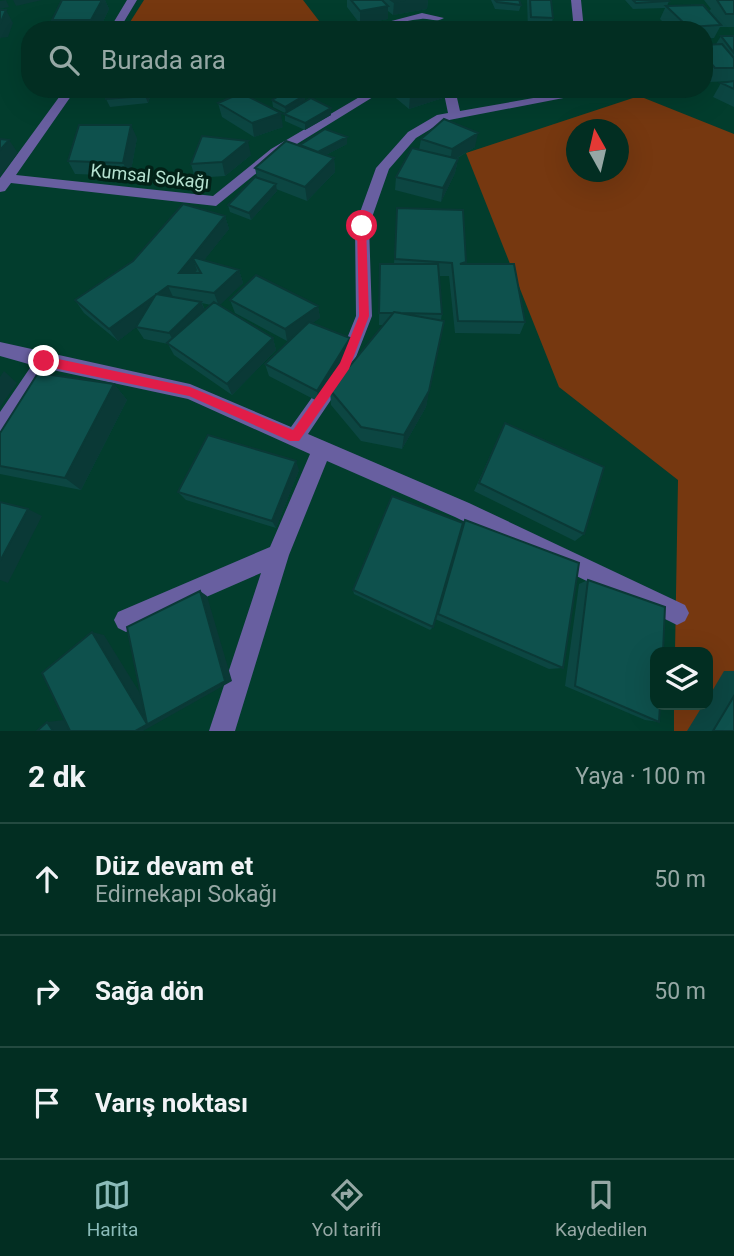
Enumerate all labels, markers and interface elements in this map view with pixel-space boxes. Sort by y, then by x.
search box [21,21,713,98]
icon: search [45,41,83,79]
text: Burada ara [101,45,226,75]
north arrow [566,119,629,182]
street label: Kumsal Sokağı [90,159,210,193]
route start [346,210,377,241]
route end [28,345,59,376]
map controls [650,647,713,710]
button: layers [650,647,713,710]
text: 2 dk [28,759,86,794]
text: Yaya · 100 m [575,763,706,790]
text: Düz devam et [95,851,253,881]
icon: ahead [28,860,66,898]
text: 50 m [654,866,706,893]
text: Edirnekapı Sokağı [95,881,277,908]
icon: right [28,972,66,1010]
text: Sağa dön [95,976,204,1006]
text: 50 m [654,978,706,1005]
icon: arrive [28,1084,66,1122]
text: Varış noktası [95,1088,248,1118]
tab: Harita [87,1176,138,1241]
tab: Yol tarifi [312,1176,381,1241]
tab: Kaydedilen [555,1176,647,1241]

